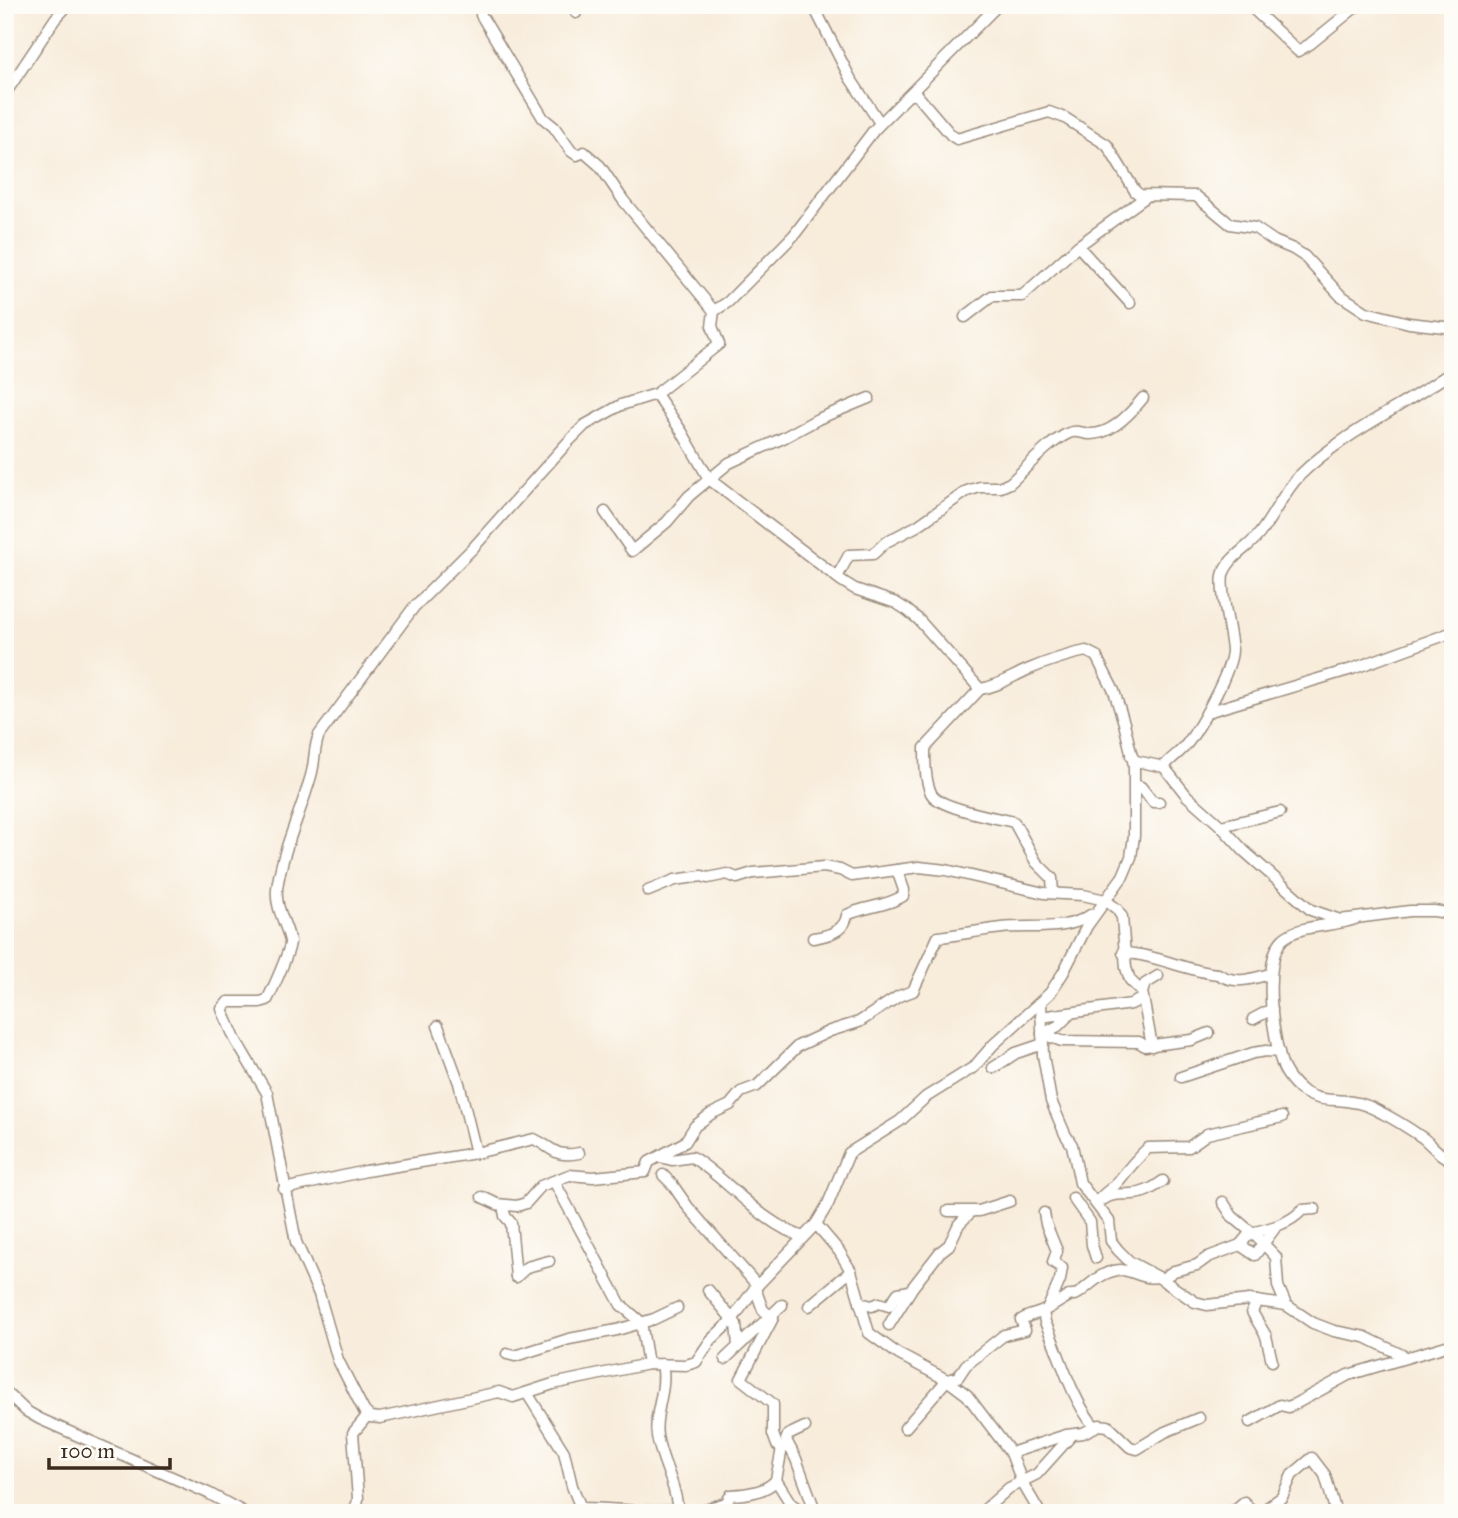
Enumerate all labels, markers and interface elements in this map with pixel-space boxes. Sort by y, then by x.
scale bar [49,1427,170,1471]
text: 100 m [60,1438,115,1464]

